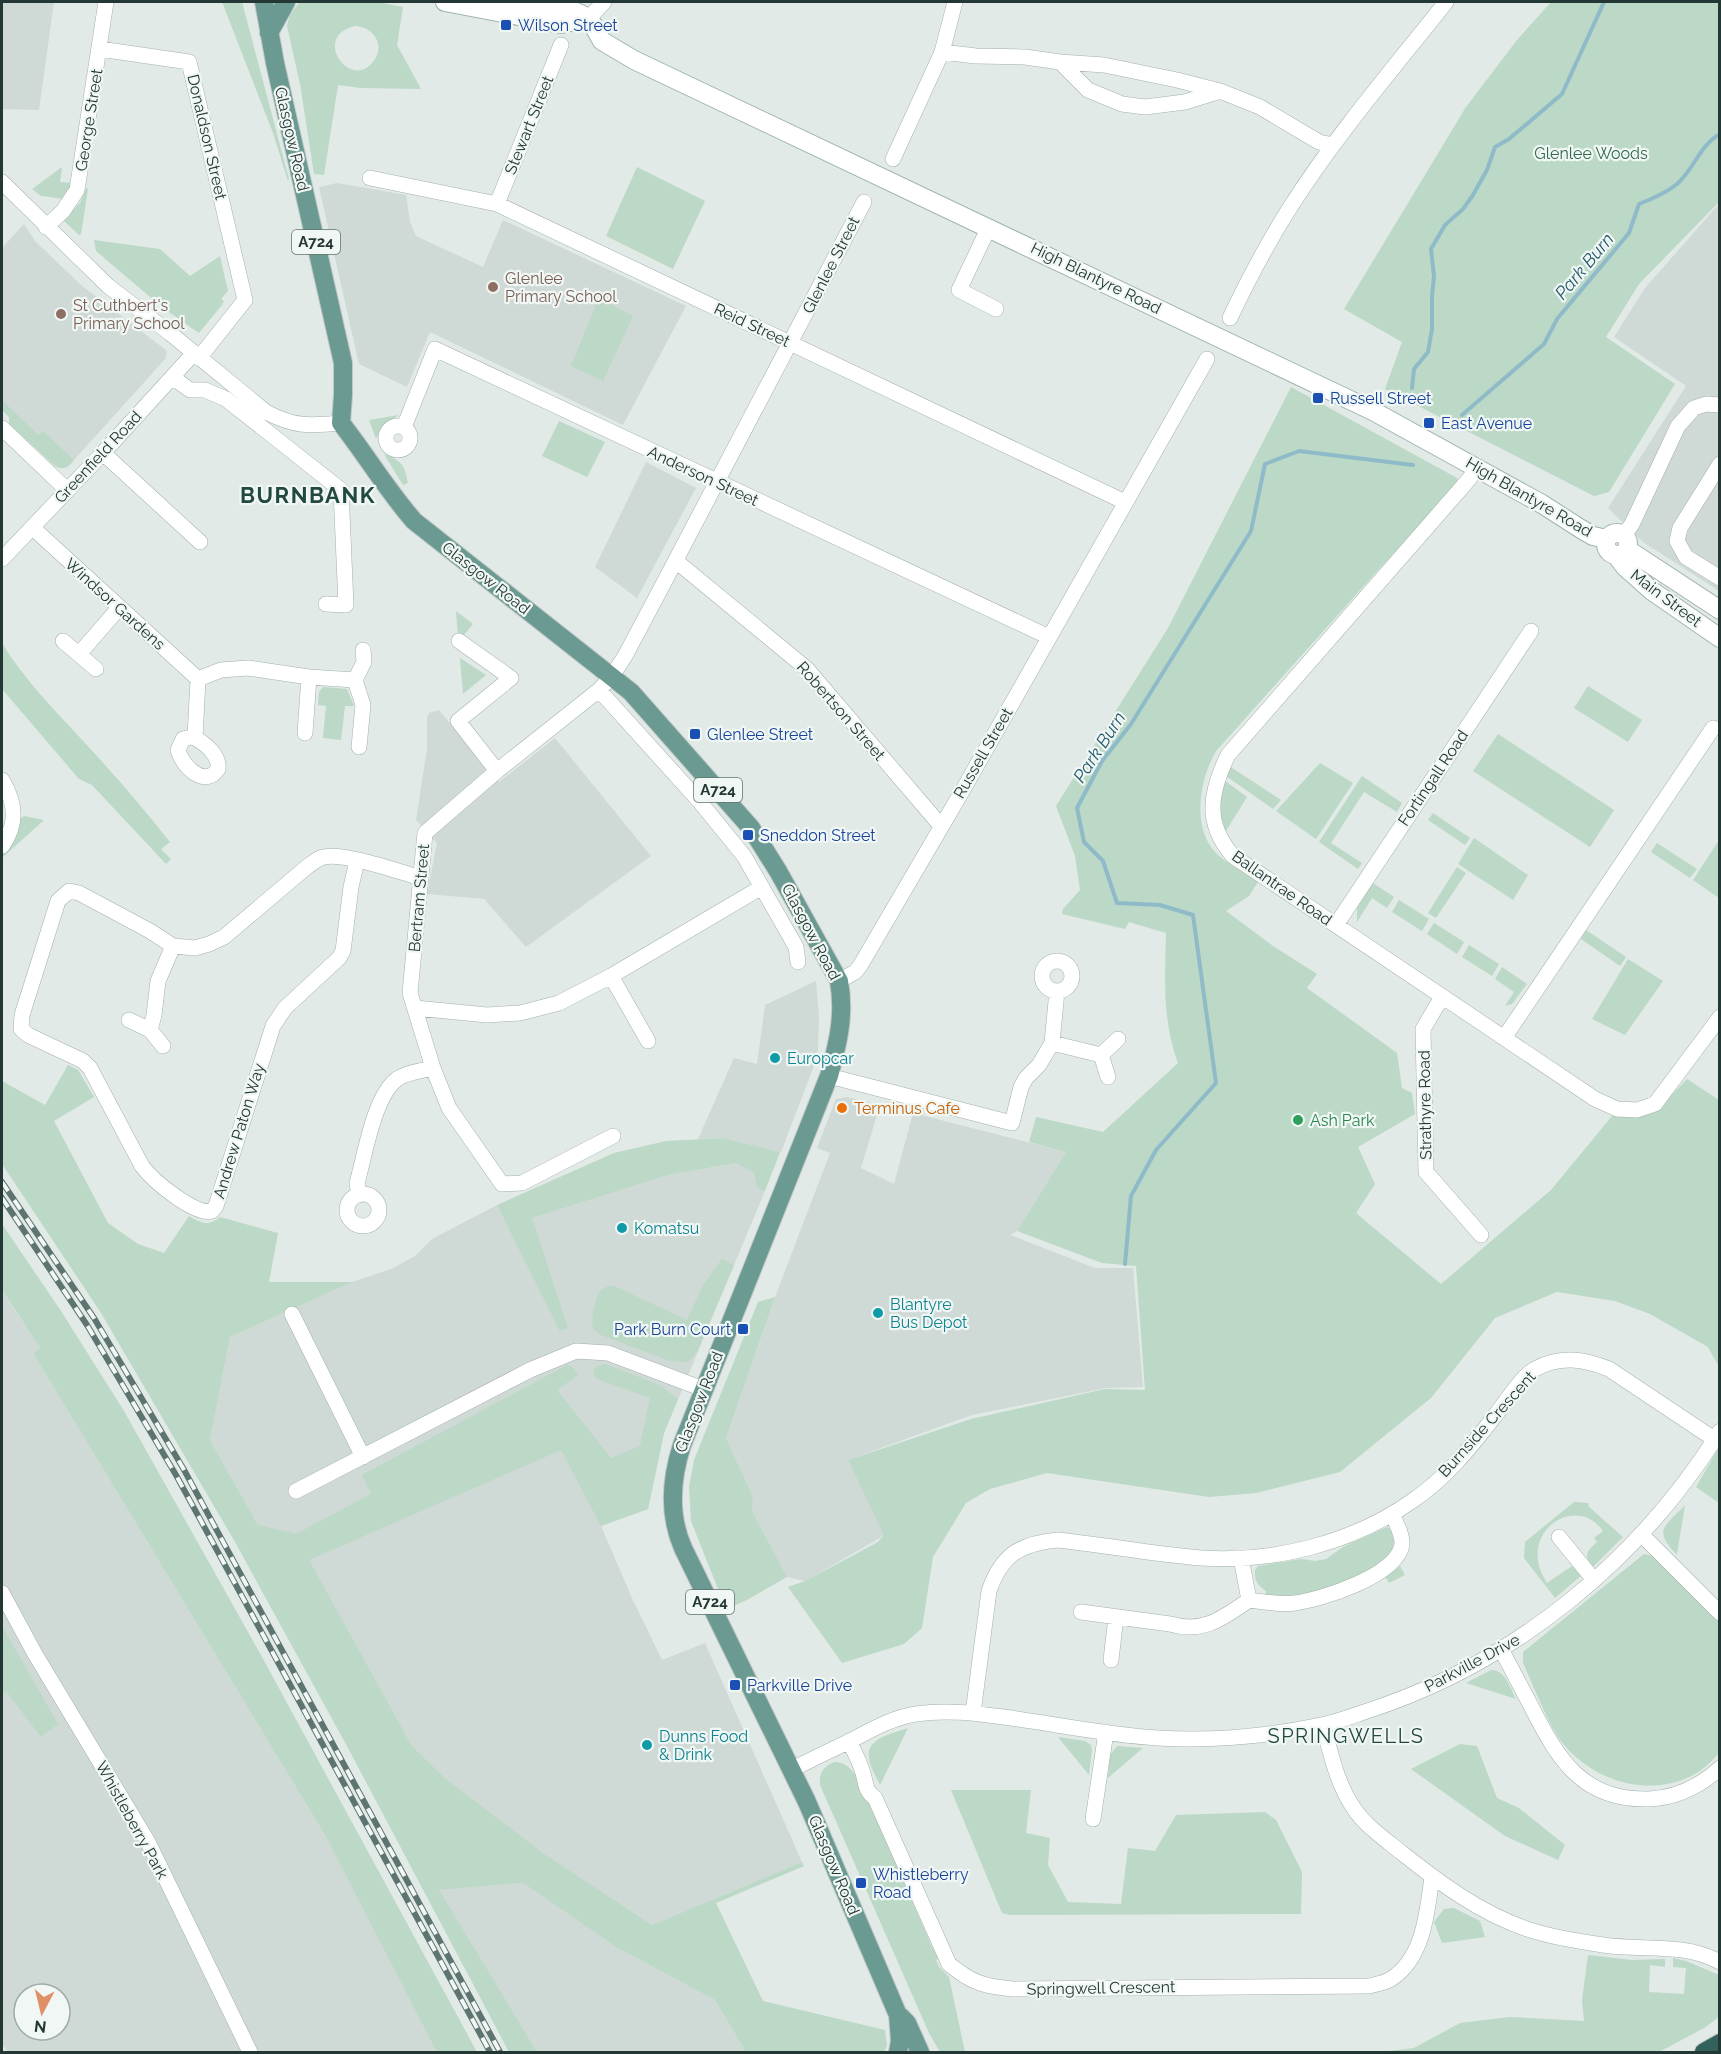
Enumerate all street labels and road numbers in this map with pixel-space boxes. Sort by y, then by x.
street label: George Street [72,67,107,173]
street label: Donaldson Street [183,72,231,202]
street label: Stewart Street [501,72,558,177]
street label: Glasgow Road [271,85,313,193]
street label: Glenlee Street [798,213,864,317]
road number: A724 [292,230,340,254]
street label: High Blantyre Road [1028,238,1164,318]
street label: Reid Street [711,299,794,351]
street label: Greenfield Road [50,407,146,507]
street label: Anderson Street [645,442,762,510]
street label: High Blantyre Road [1462,453,1596,541]
street label: Glasgow Road [438,538,534,618]
street label: Windsor Gardens [61,554,169,654]
street label: Main Street [1627,565,1706,631]
street label: Robertson Street [793,658,890,765]
street label: Russell Street [949,704,1017,802]
street label: Fortingall Road [1394,726,1472,830]
road number: A724 [694,778,742,802]
street label: Bertram Street [405,843,433,953]
street label: Ballantrae Road [1228,847,1336,930]
street label: Glasgow Road [778,881,844,983]
street label: Strathyre Road [1415,1050,1435,1160]
street label: Andrew Paton Way [209,1061,269,1201]
street label: Glasgow Road [671,1349,727,1455]
street label: Burnside Crescent [1434,1367,1540,1481]
road number: A724 [686,1590,734,1614]
street label: Parkville Drive [1421,1630,1523,1696]
street label: Whistleberry Park [92,1758,173,1883]
street label: Glasgow Road [804,1812,864,1918]
street label: Springwell Crescent [1027,1977,1176,1999]

